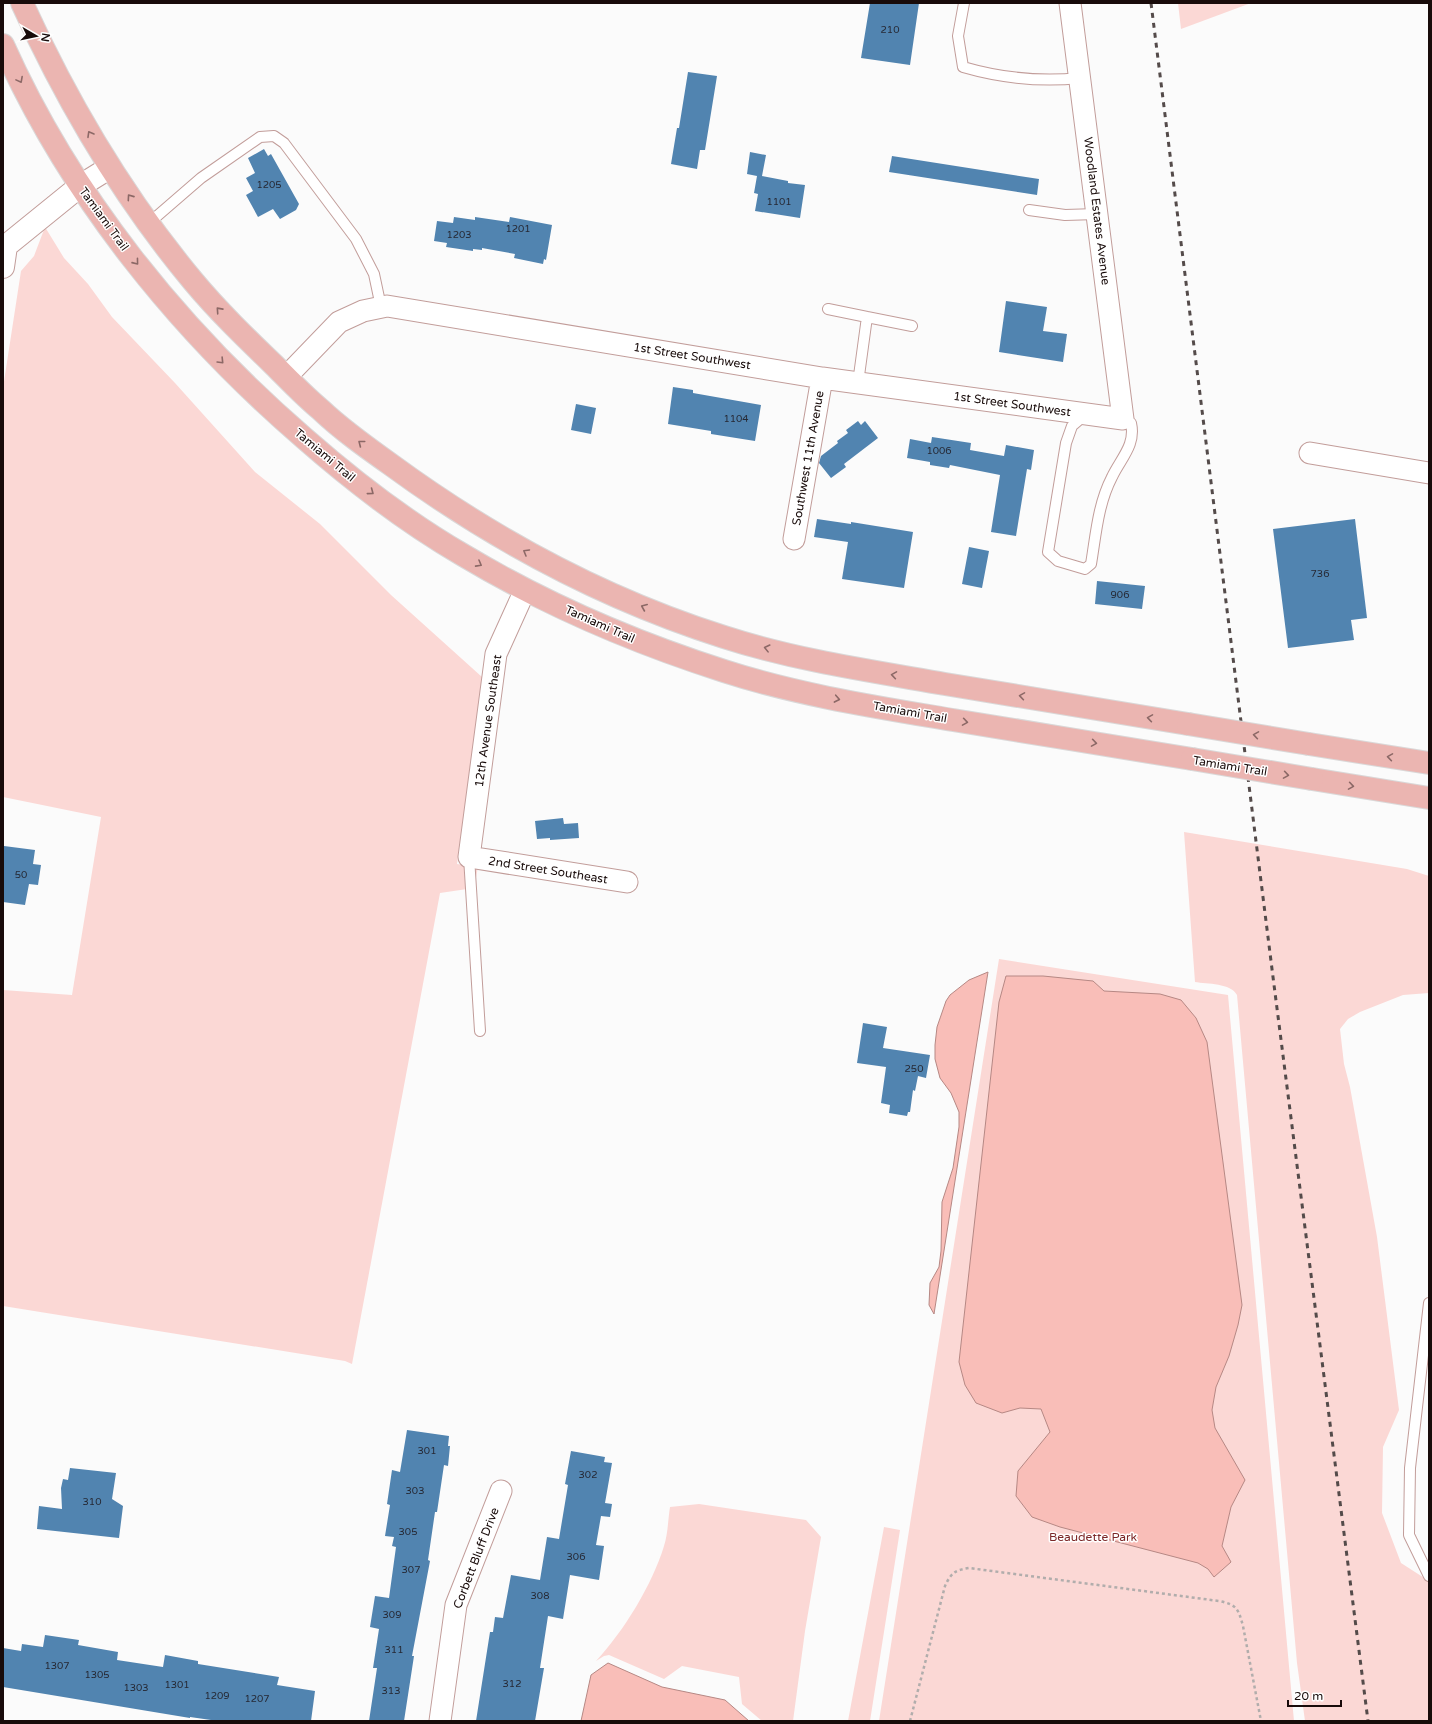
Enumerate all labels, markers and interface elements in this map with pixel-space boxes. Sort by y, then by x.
north arrow [16,16,56,56]
house number: 210 [881,24,899,36]
text: N [38,32,52,43]
one-way arrow [15,76,23,83]
one-way arrow [87,131,94,138]
street label: Woodland Estates Avenue [1081,136,1113,286]
house number: 1205 [256,179,282,191]
street label: Tamiami Trail [76,185,132,253]
one-way arrow [128,194,135,201]
house number: 1101 [766,196,792,208]
house number: 1201 [505,223,531,235]
house number: 1203 [446,229,472,241]
one-way arrow [131,258,138,265]
one-way arrow [216,307,223,314]
street label: 1st Street Southwest [632,340,752,372]
one-way arrow [216,356,224,364]
street label: Southwest 11th Avenue [789,389,827,526]
street label: 1st Street Southwest [952,389,1072,419]
house number: 1104 [723,413,749,425]
street label: Tamiami Trail [292,426,358,484]
one-way arrow [359,440,366,447]
house number: 1006 [926,445,952,457]
one-way arrow [367,487,374,495]
one-way arrow [523,549,530,556]
one-way arrow [475,560,482,567]
house number: 736 [1311,568,1329,580]
house number: 906 [1111,589,1129,601]
street label: Tamiami Trail [563,602,637,646]
one-way arrow [641,604,648,612]
one-way arrow [764,645,770,653]
street label: 12th Avenue Southeast [472,653,504,788]
one-way arrow [890,671,897,680]
one-way arrow [1019,693,1025,701]
one-way arrow [834,695,841,703]
street label: Tamiami Trail [872,699,948,725]
one-way arrow [1147,714,1153,723]
one-way arrow [962,717,969,726]
one-way arrow [1253,731,1259,740]
one-way arrow [1091,738,1097,747]
street label: Tamiami Trail [1192,753,1268,779]
one-way arrow [1387,753,1394,762]
one-way arrow [1282,770,1289,779]
one-way arrow [1347,781,1354,789]
street label: 2nd Street Southeast [487,854,609,886]
house number: 50 [15,869,27,881]
house number: 250 [905,1063,923,1075]
house number: 301 [418,1445,436,1457]
house number: 302 [579,1469,597,1481]
house number: 303 [406,1485,424,1497]
house number: 310 [83,1496,101,1508]
street label: Corbett Bluff Drive [450,1505,502,1611]
house number: 305 [399,1526,417,1538]
park label: Beaudette Park [1049,1530,1137,1544]
house number: 306 [567,1551,585,1563]
house number: 307 [402,1564,420,1576]
house number: 308 [531,1590,549,1602]
house number: 309 [383,1609,401,1621]
house number: 311 [385,1644,403,1656]
house number: 1307 [44,1660,70,1672]
house number: 1305 [84,1669,110,1681]
house number: 312 [503,1678,521,1690]
house number: 1301 [164,1679,190,1691]
house number: 1303 [123,1682,149,1694]
scale bar [1288,1682,1341,1708]
house number: 313 [382,1685,400,1697]
text: 20 m [1294,1689,1323,1703]
house number: 1209 [204,1690,230,1702]
house number: 1207 [244,1693,270,1705]

